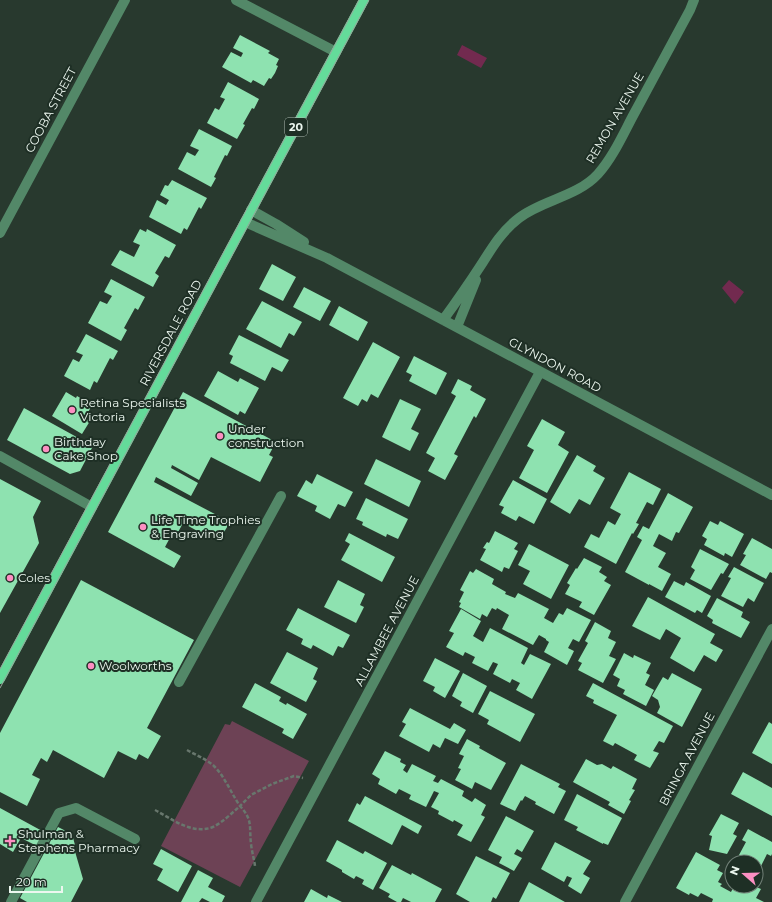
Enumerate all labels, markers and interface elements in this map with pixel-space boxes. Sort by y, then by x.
street label: COOBA STREET [22,64,79,155]
street label: REMON AVENUE [582,69,647,166]
road number: 20 [285,118,307,136]
street label: RIVERSDALE ROAD [136,277,205,388]
street label: GLYNDON ROAD [506,334,604,395]
place label: Retina Specialists Victoria [80,395,185,424]
marker: Retina Specialists Victoria [67,405,77,415]
place label: Under construction [228,421,304,450]
marker: Under construction [215,431,225,441]
place label: Birthday Cake Shop [54,434,118,463]
marker: Birthday Cake Shop [41,444,51,454]
place label: Life Time Trophies & Engraving [151,512,261,541]
marker: Life Time Trophies & Engraving [138,522,148,532]
place label: Coles [18,570,50,585]
marker: Coles [5,573,15,583]
street label: ALLAMBEE AVENUE [351,573,422,688]
place label: Woolworths [99,658,172,673]
marker: Woolworths [86,661,96,671]
street label: BRINGA AVENUE [656,709,718,808]
place label: Shulman & Stephens Pharmacy [18,826,140,855]
marker: Shulman & Stephens Pharmacy [5,836,15,846]
north arrow [724,854,764,894]
text: N [727,864,743,877]
scale bar [10,868,62,894]
text: 20 m [16,874,47,889]

